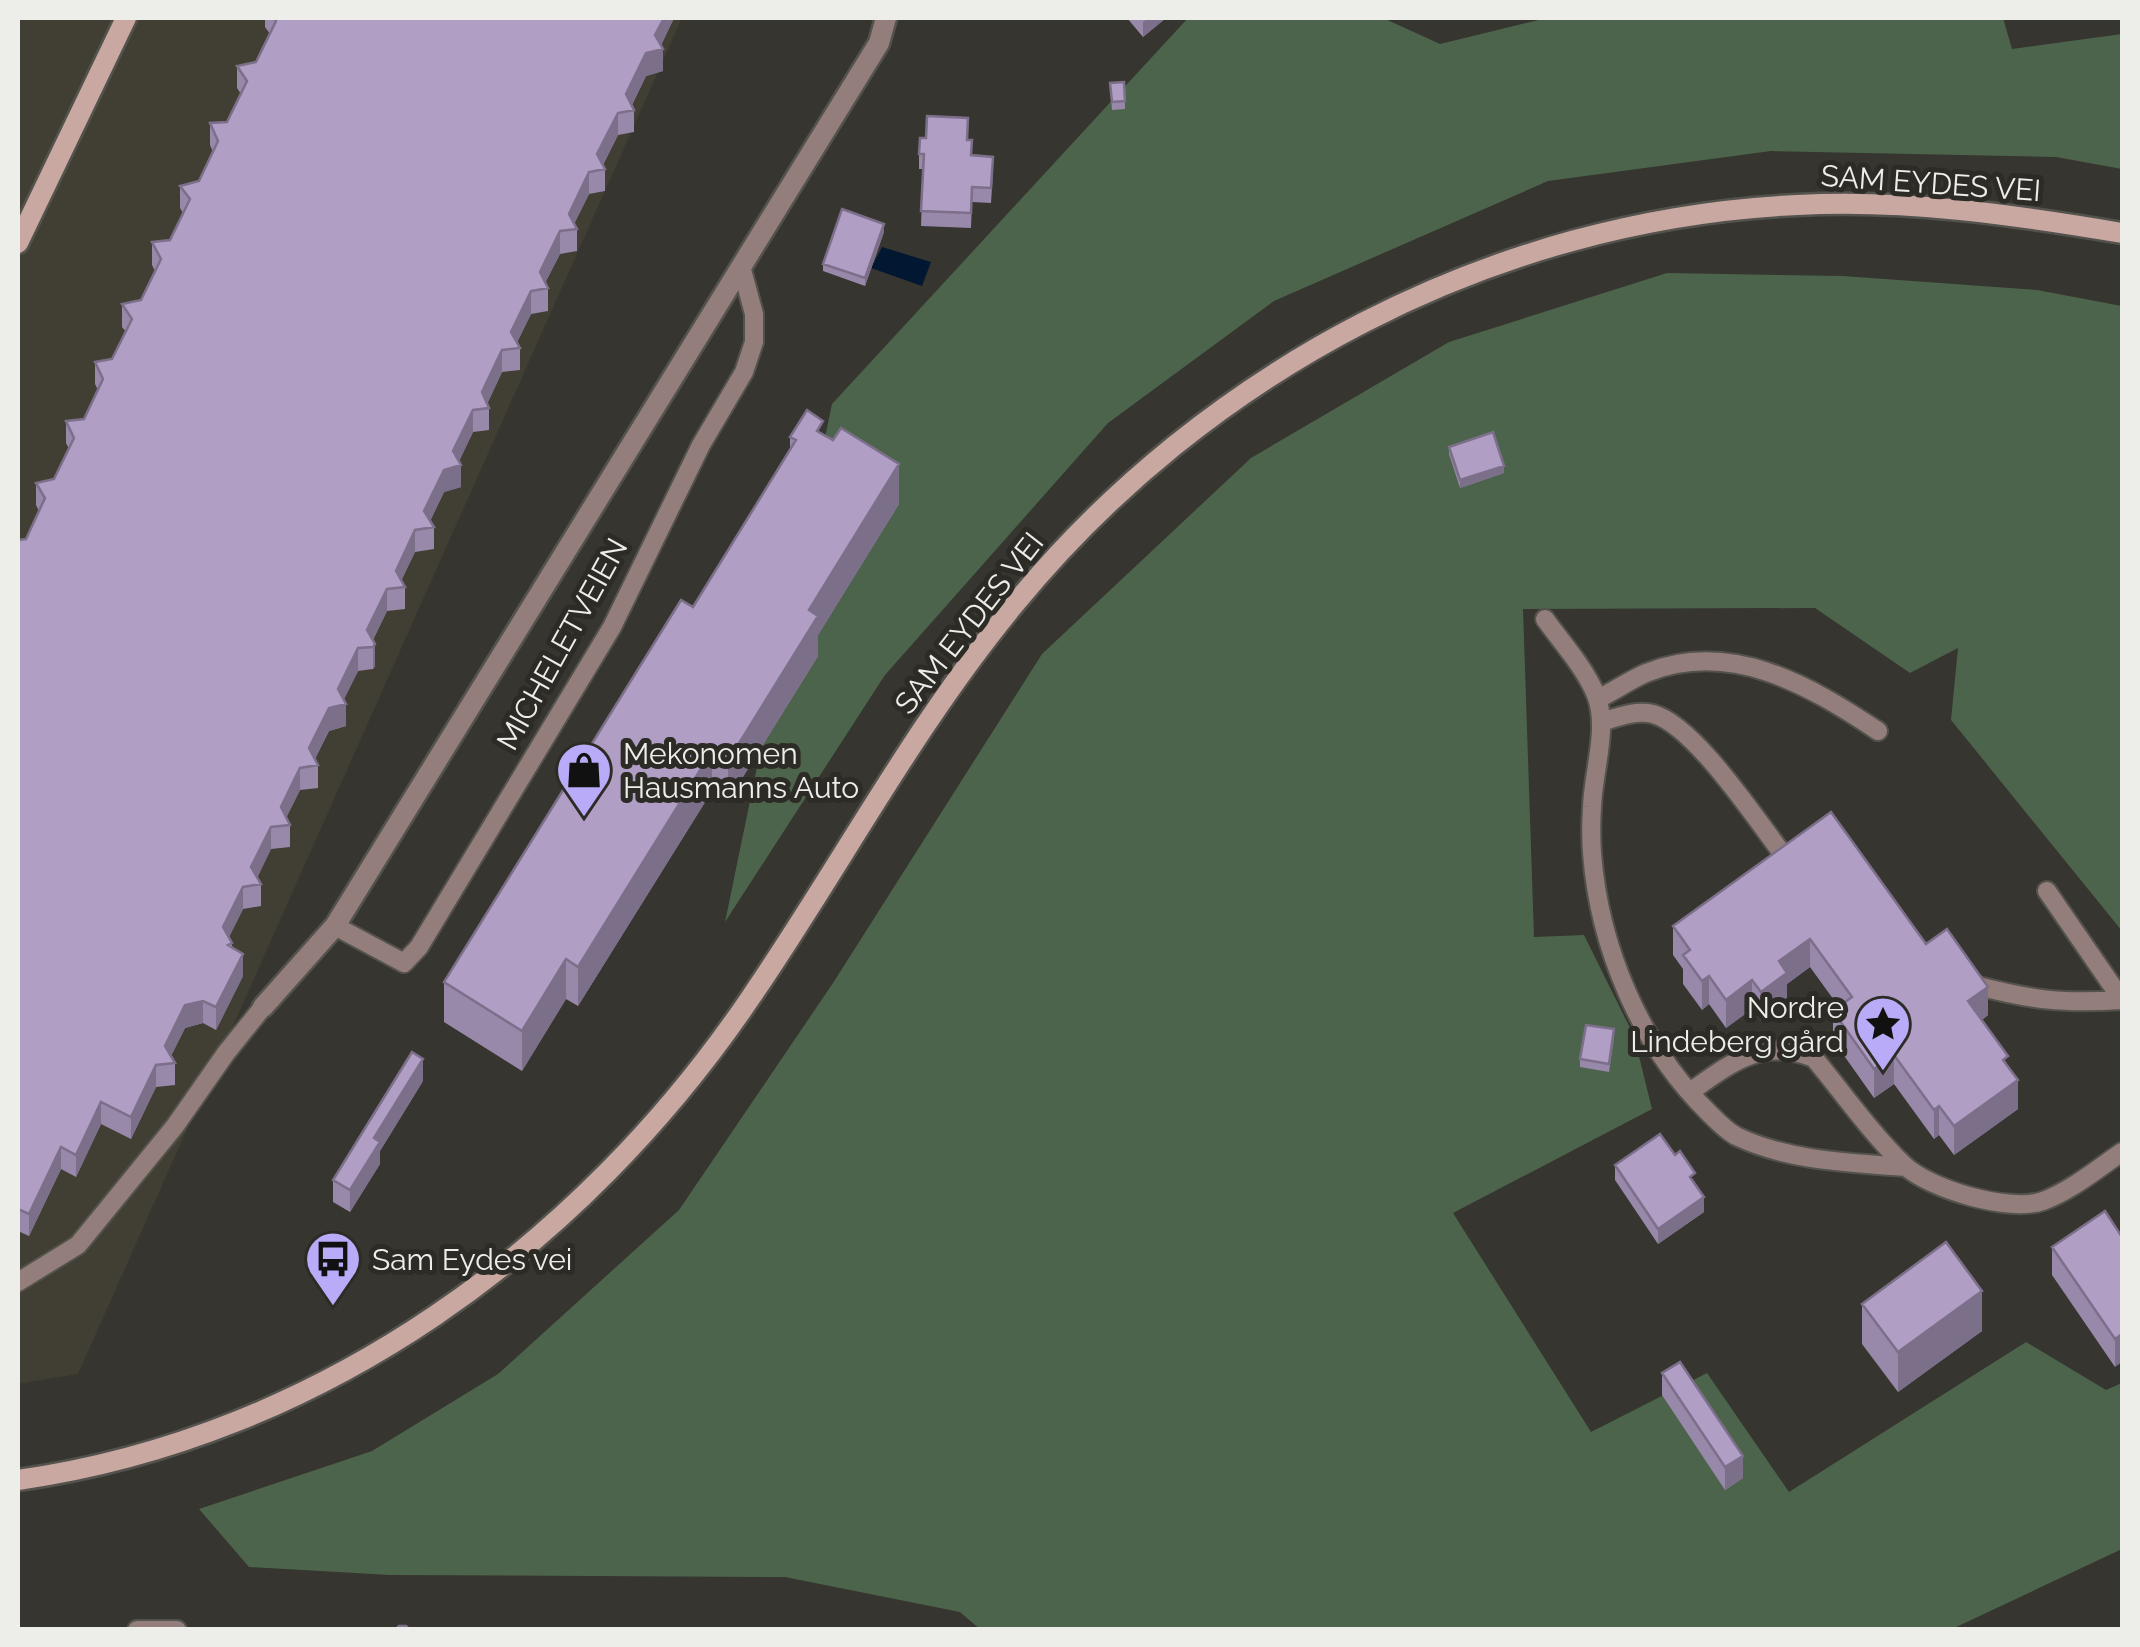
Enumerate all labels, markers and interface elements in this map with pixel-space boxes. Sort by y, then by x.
street label: SAM EYDES VEI [1820,158,2042,208]
street label: SAM EYDES VEI [887,525,1051,721]
street label: MICHELETVEIEN [489,532,635,756]
place label: Mekonomen Hausmanns Auto [623,736,859,805]
shop icon: Mekonomen Hausmanns Auto [554,740,614,819]
place label: Nordre Lindeberg gård [1630,990,1844,1059]
place icon: Nordre Lindeberg gård [1853,994,1913,1073]
bus stop icon: Sam Eydes vei [303,1229,363,1308]
place label: Sam Eydes vei [372,1242,572,1277]

